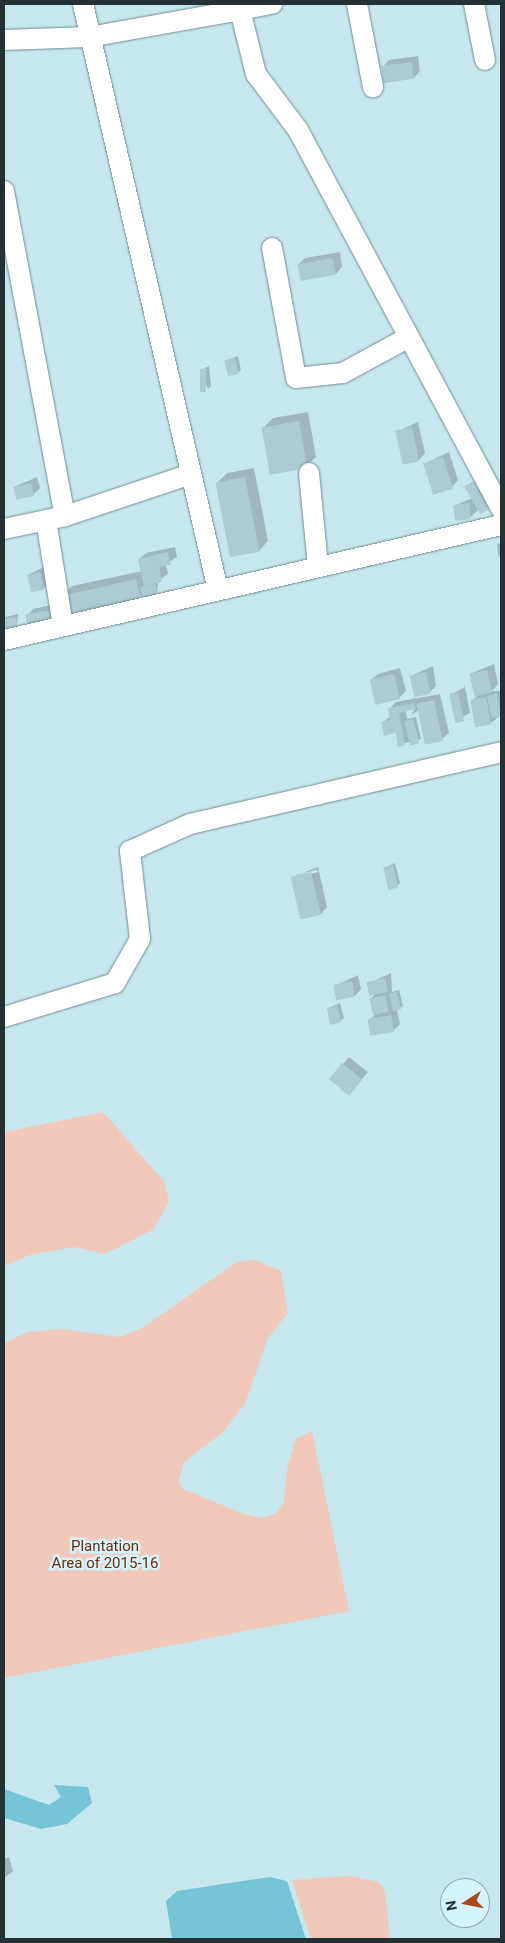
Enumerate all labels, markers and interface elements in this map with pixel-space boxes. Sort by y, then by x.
park label: Plantation Area of 2015-16 [52,1537,158,1572]
north arrow [440,1878,490,1928]
text: N [442,1899,460,1912]

